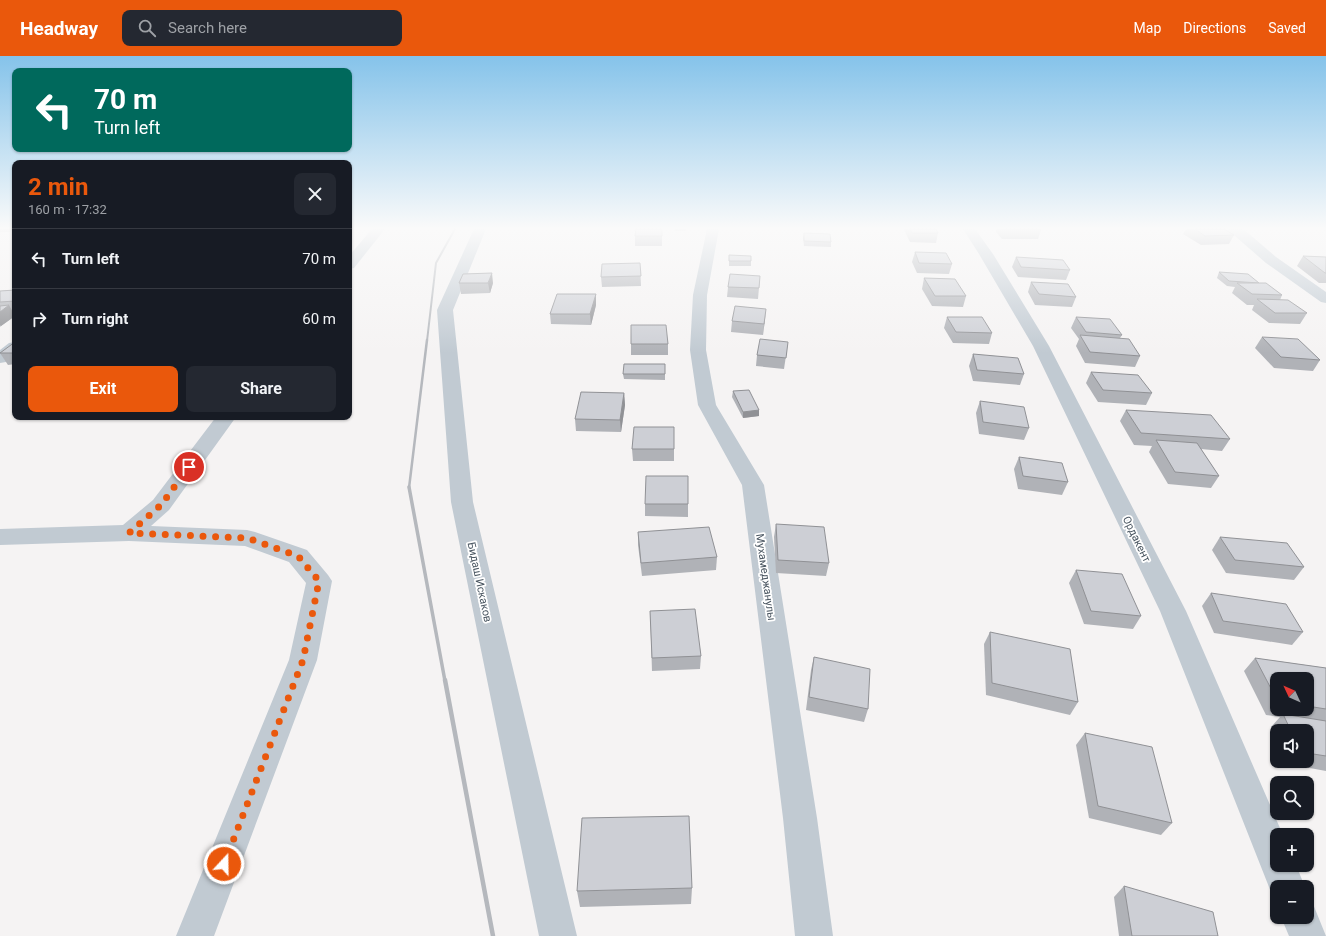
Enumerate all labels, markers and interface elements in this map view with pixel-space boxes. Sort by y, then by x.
search box [122,10,402,46]
text: Headway [20,17,98,40]
icon: search [136,17,158,39]
text: Search here [168,19,247,37]
text: Map [1134,20,1161,36]
text: Directions [1183,20,1246,36]
text: Saved [1268,20,1306,36]
text: 70 m [94,83,157,116]
icon: left [28,84,80,136]
text: Turn left [94,117,160,138]
text: 2 min [28,173,88,201]
button: close [294,173,336,215]
text: 160 m · 17:32 [28,202,107,217]
icon: left [28,248,50,270]
text: Turn left [62,250,119,268]
text: 70 m [302,250,336,268]
icon: right [28,308,50,330]
text: Turn right [62,310,128,328]
text: 60 m [302,310,336,328]
button: Exit [28,366,178,412]
button: Share [186,366,336,412]
pin [172,450,206,484]
icon: arrive [178,456,200,478]
street label: Ордакент [1120,514,1154,565]
street label: Мухамеджанулы [753,533,778,621]
street label: Бидаш Искаков [465,541,494,623]
north arrow [1270,672,1314,716]
map controls [1270,672,1314,924]
button: sound [1270,724,1314,768]
button: search [1270,776,1314,820]
button: + [1270,828,1314,872]
position arrow [203,843,245,885]
button: − [1270,880,1314,924]

